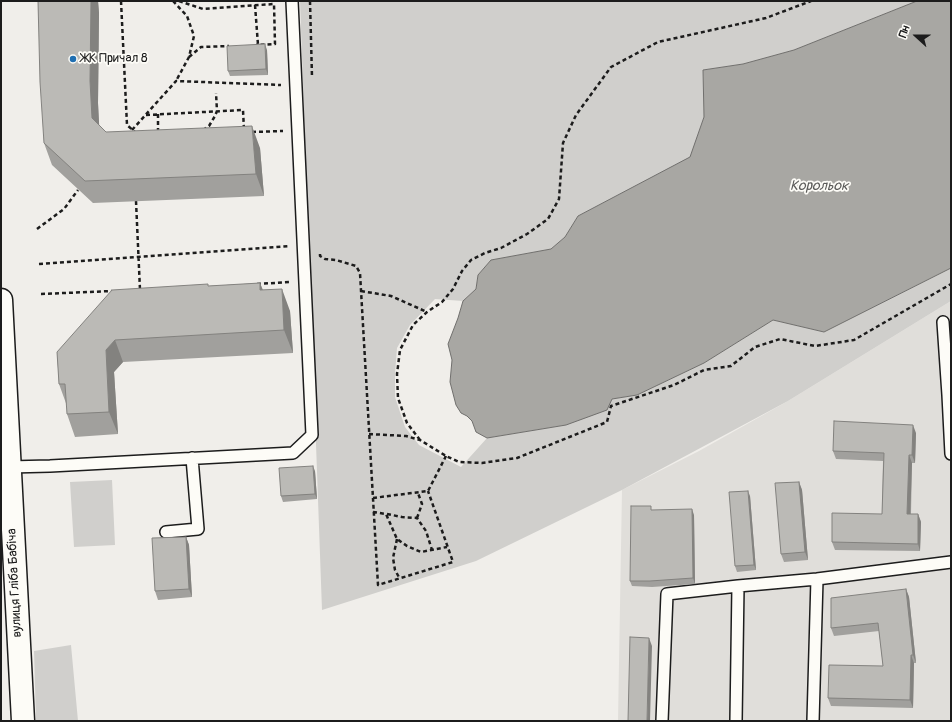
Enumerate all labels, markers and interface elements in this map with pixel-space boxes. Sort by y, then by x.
north arrow [896,16,936,56]
text: Пн [896,24,913,39]
place label: ЖК Причал 8 [81,51,148,67]
marker: ЖК Причал 8 [68,54,78,64]
water label: Корольок [790,178,848,194]
street label: вулиця Гліба Бабіча [4,528,26,638]

